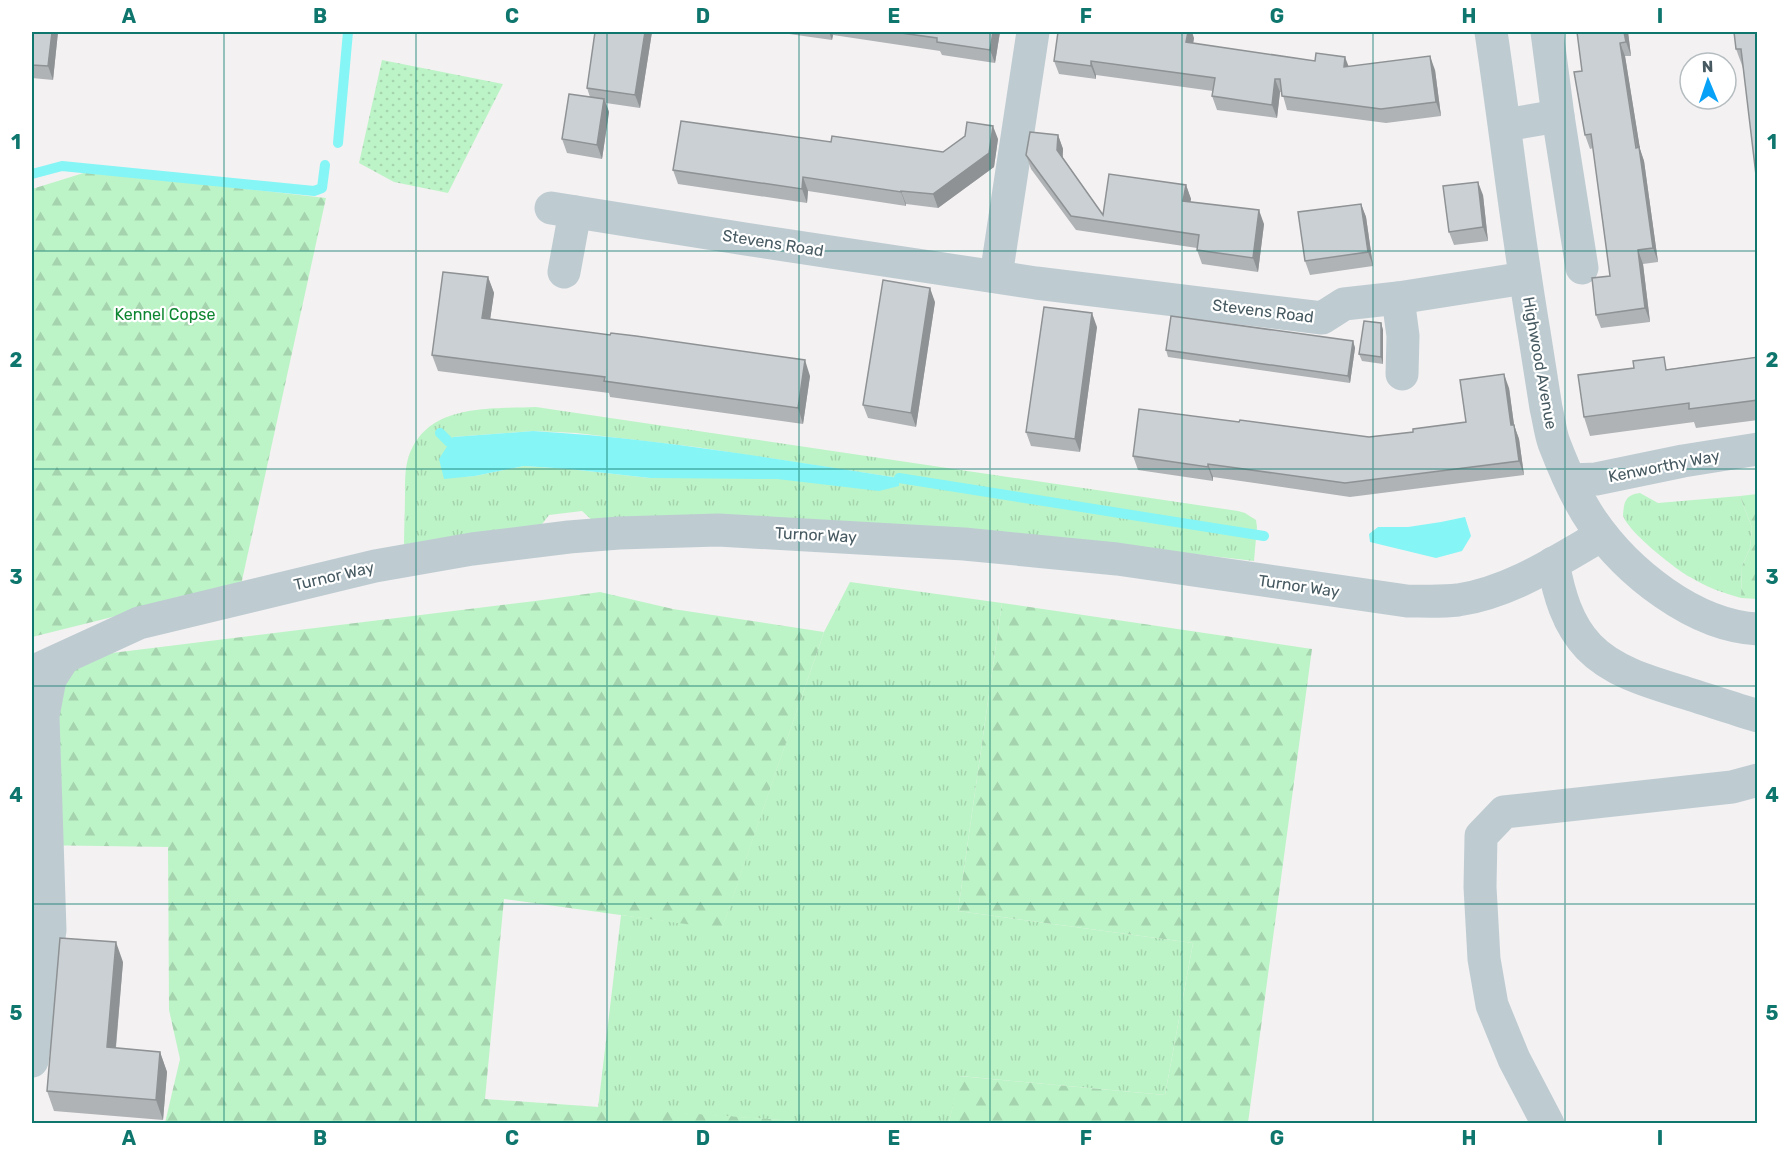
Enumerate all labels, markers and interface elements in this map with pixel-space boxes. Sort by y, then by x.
text: A [122,4,137,28]
text: B [313,4,327,28]
text: C [505,4,519,28]
text: D [696,4,710,28]
text: E [888,4,900,28]
text: F [1080,4,1092,28]
text: G [1270,4,1284,28]
text: H [1462,4,1476,28]
text: I [1657,4,1663,28]
north arrow [1678,51,1738,111]
text: N [1701,57,1714,76]
text: 1 [11,130,21,154]
text: 1 [1767,130,1777,154]
street label: Stevens Road [721,226,825,260]
street label: Stevens Road [1211,295,1315,327]
street label: Highwood Avenue [1519,295,1561,431]
park label: Kennel Copse [115,305,215,324]
text: 2 [10,348,23,372]
text: 2 [1766,348,1779,372]
street label: Kenworthy Way [1607,446,1722,486]
street label: Turnor Way [775,523,858,547]
street label: Turnor Way [292,557,376,594]
text: 3 [9,565,23,589]
text: 3 [1765,565,1779,589]
street label: Turnor Way [1257,571,1341,601]
text: 4 [9,783,23,807]
text: 4 [1765,783,1779,807]
text: 5 [10,1001,23,1025]
text: 5 [1766,1001,1779,1025]
text: A [122,1126,137,1150]
text: B [313,1126,327,1150]
text: C [505,1126,519,1150]
text: D [696,1126,710,1150]
text: E [888,1126,900,1150]
text: F [1080,1126,1092,1150]
text: G [1270,1126,1284,1150]
text: H [1462,1126,1476,1150]
text: I [1657,1126,1663,1150]

